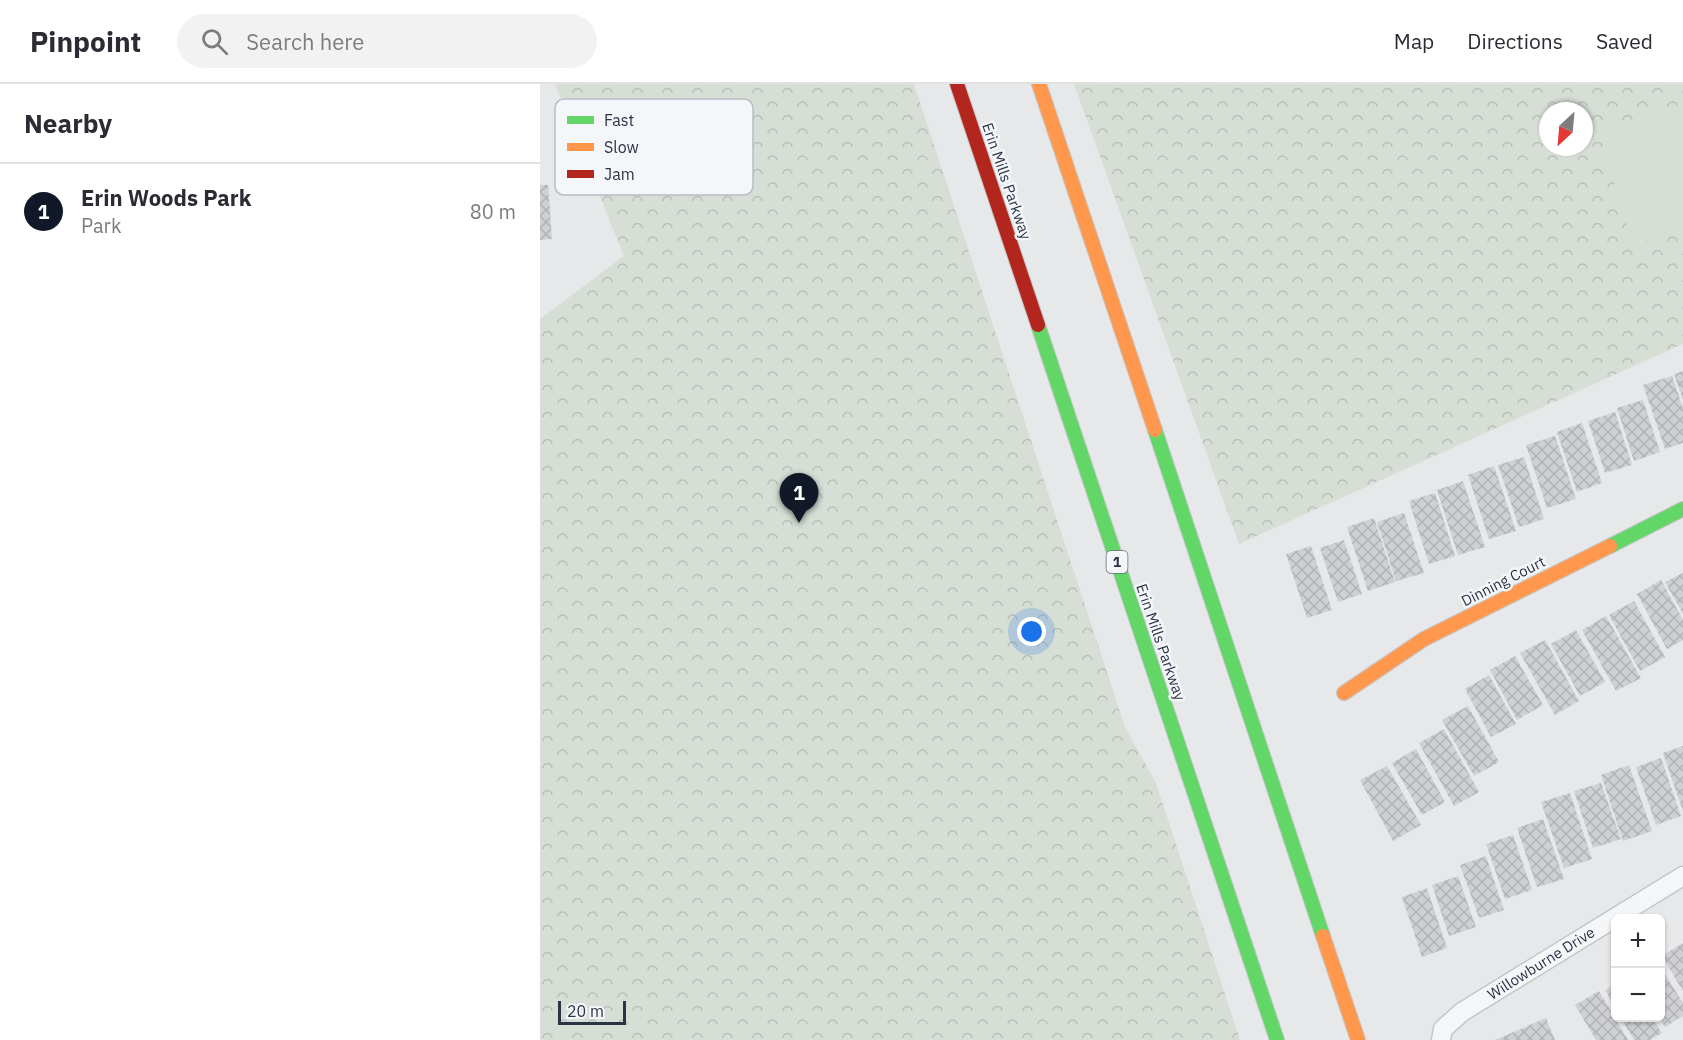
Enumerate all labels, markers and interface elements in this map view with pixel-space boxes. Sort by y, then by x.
search box [177,14,597,68]
text: Pinpoint [30,23,141,60]
icon: search [198,25,231,58]
text: Search here [246,27,364,56]
text: Map [1394,27,1434,55]
text: Directions [1467,27,1563,55]
text: Saved [1596,27,1653,55]
legend [555,99,753,195]
north arrow [1539,102,1593,156]
text: Nearby [24,106,112,140]
text: Fast [604,110,634,130]
street label: Erin Mills Parkway [978,120,1036,242]
text: Slow [604,137,639,157]
text: Jam [604,164,635,184]
text: Erin Woods Park [81,183,251,212]
text: 1 [38,198,50,225]
text: 80 m [470,198,516,225]
text: Park [81,212,121,239]
pin: 1 [780,474,818,523]
road number: 1 [1106,551,1128,573]
street label: Dinning Court [1458,552,1548,610]
street label: Erin Mills Parkway [1132,581,1190,703]
your location [1017,617,1046,646]
map controls [1611,914,1665,1022]
button: + [1611,914,1665,968]
street label: Willowburne Drive [1484,922,1598,1004]
button: − [1611,968,1665,1022]
scale bar [558,998,626,1026]
text: 20 m [567,1001,604,1021]

